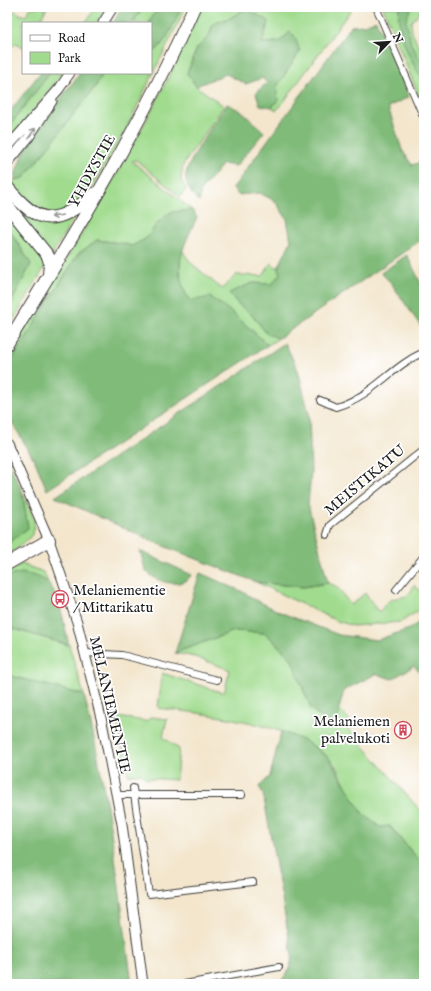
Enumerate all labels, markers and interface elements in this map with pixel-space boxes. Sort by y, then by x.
legend [22,22,152,74]
north arrow [369,22,409,62]
text: N [388,30,406,46]
text: Road [58,31,86,46]
text: Park [58,51,81,66]
one-way arrow [28,128,36,139]
street label: YHDYSTIE [64,131,120,211]
one-way arrow [51,213,64,221]
street label: MEISTIKATU [320,440,410,520]
place label: Melaniementie / Mittarikatu [73,581,166,617]
bus stop icon: Melaniementie / Mittarikatu [50,589,70,609]
street label: MELANIEMENTIE [85,634,135,776]
place label: Melaniemen palvelukoti [313,712,390,748]
building icon: Melaniemen palvelukoti [393,720,413,740]

